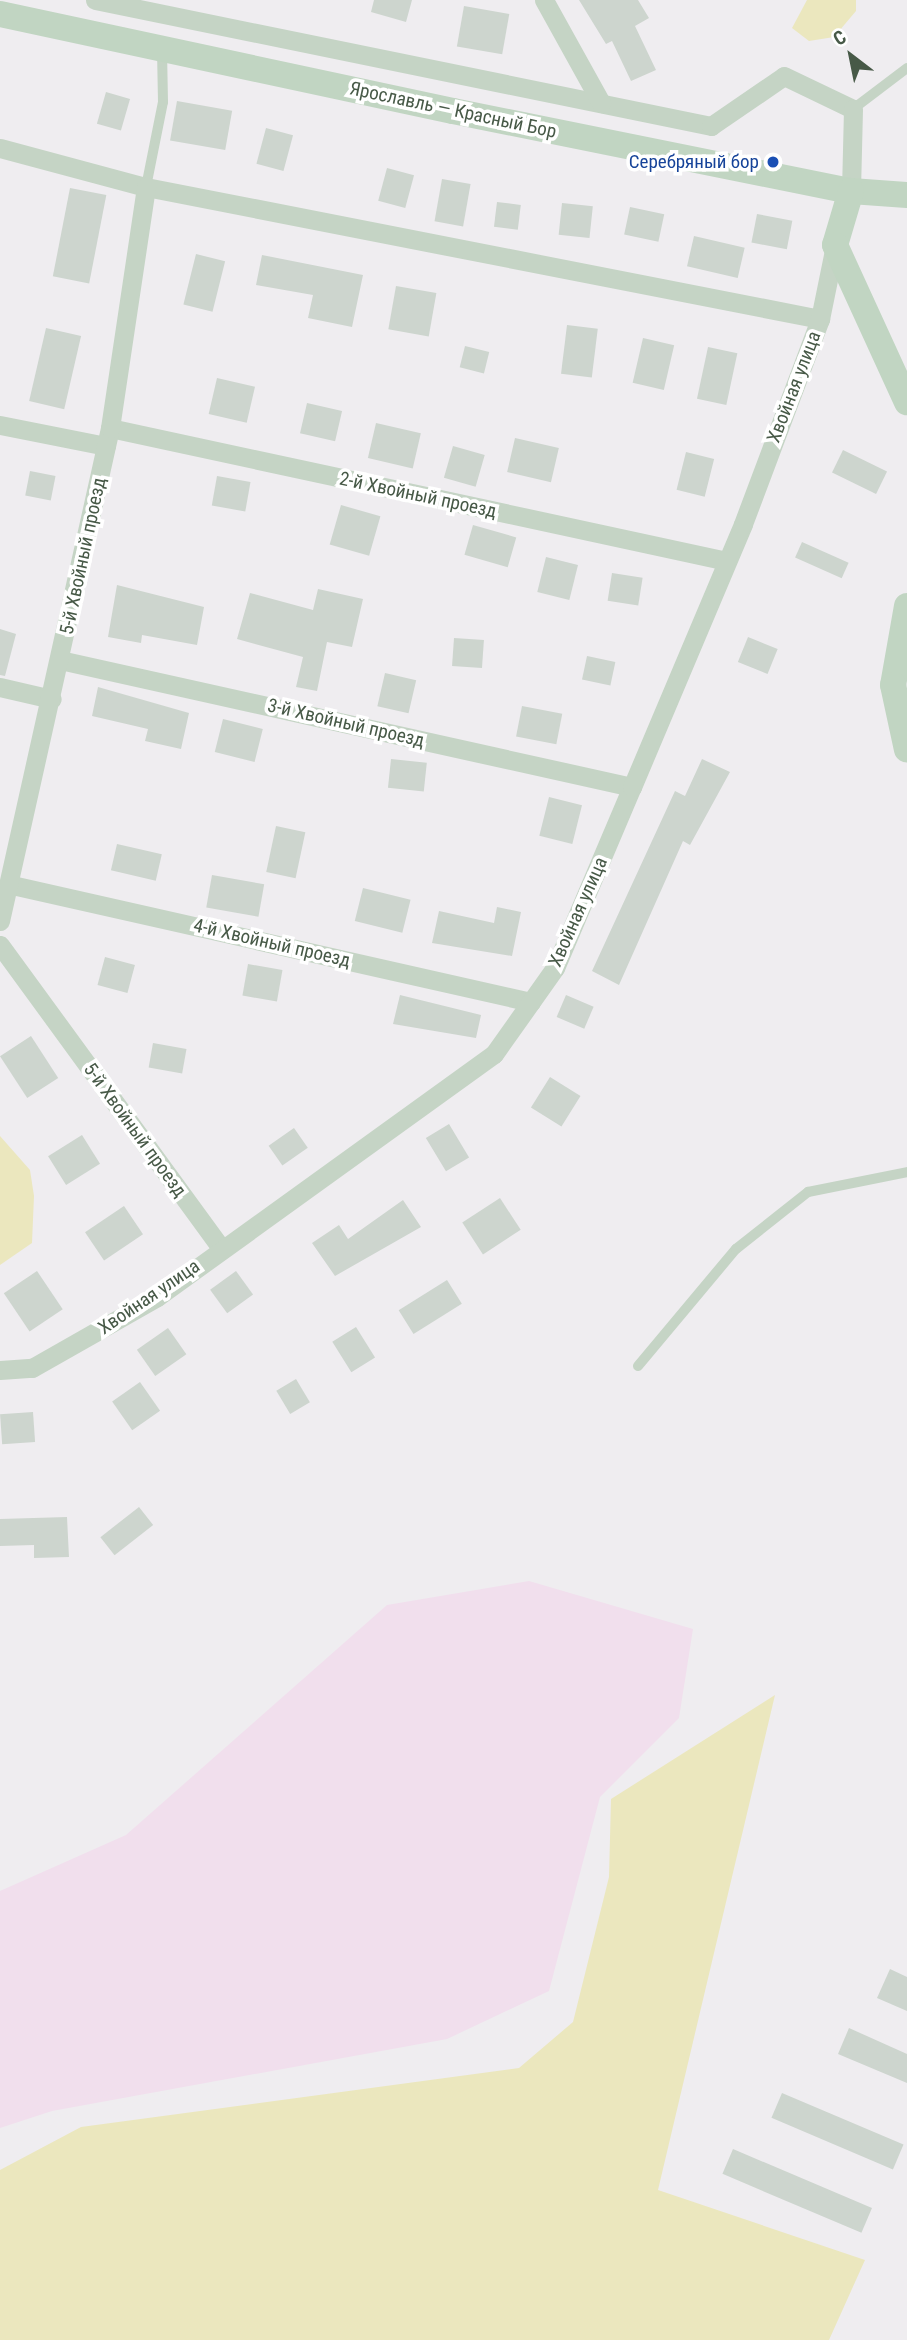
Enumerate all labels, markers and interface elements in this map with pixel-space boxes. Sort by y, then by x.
north arrow [816,21,886,91]
text: С [829,25,850,50]
street label: Ярославль — Красный Бор [348,77,558,143]
place label: Серебряный бор [629,151,759,173]
marker: Серебряный бор [765,154,781,170]
street label: Хвойная улица [762,328,826,446]
street label: 2-й Хвойный проезд [337,467,499,523]
street label: 5-й Хвойный проезд [55,475,111,637]
street label: 3-й Хвойный проезд [265,694,427,752]
street label: Хвойная улица [544,854,612,970]
street label: 4-й Хвойный проезд [191,914,353,972]
street label: 5-й Хвойный проезд [79,1059,191,1201]
street label: Хвойная улица [94,1255,204,1339]

